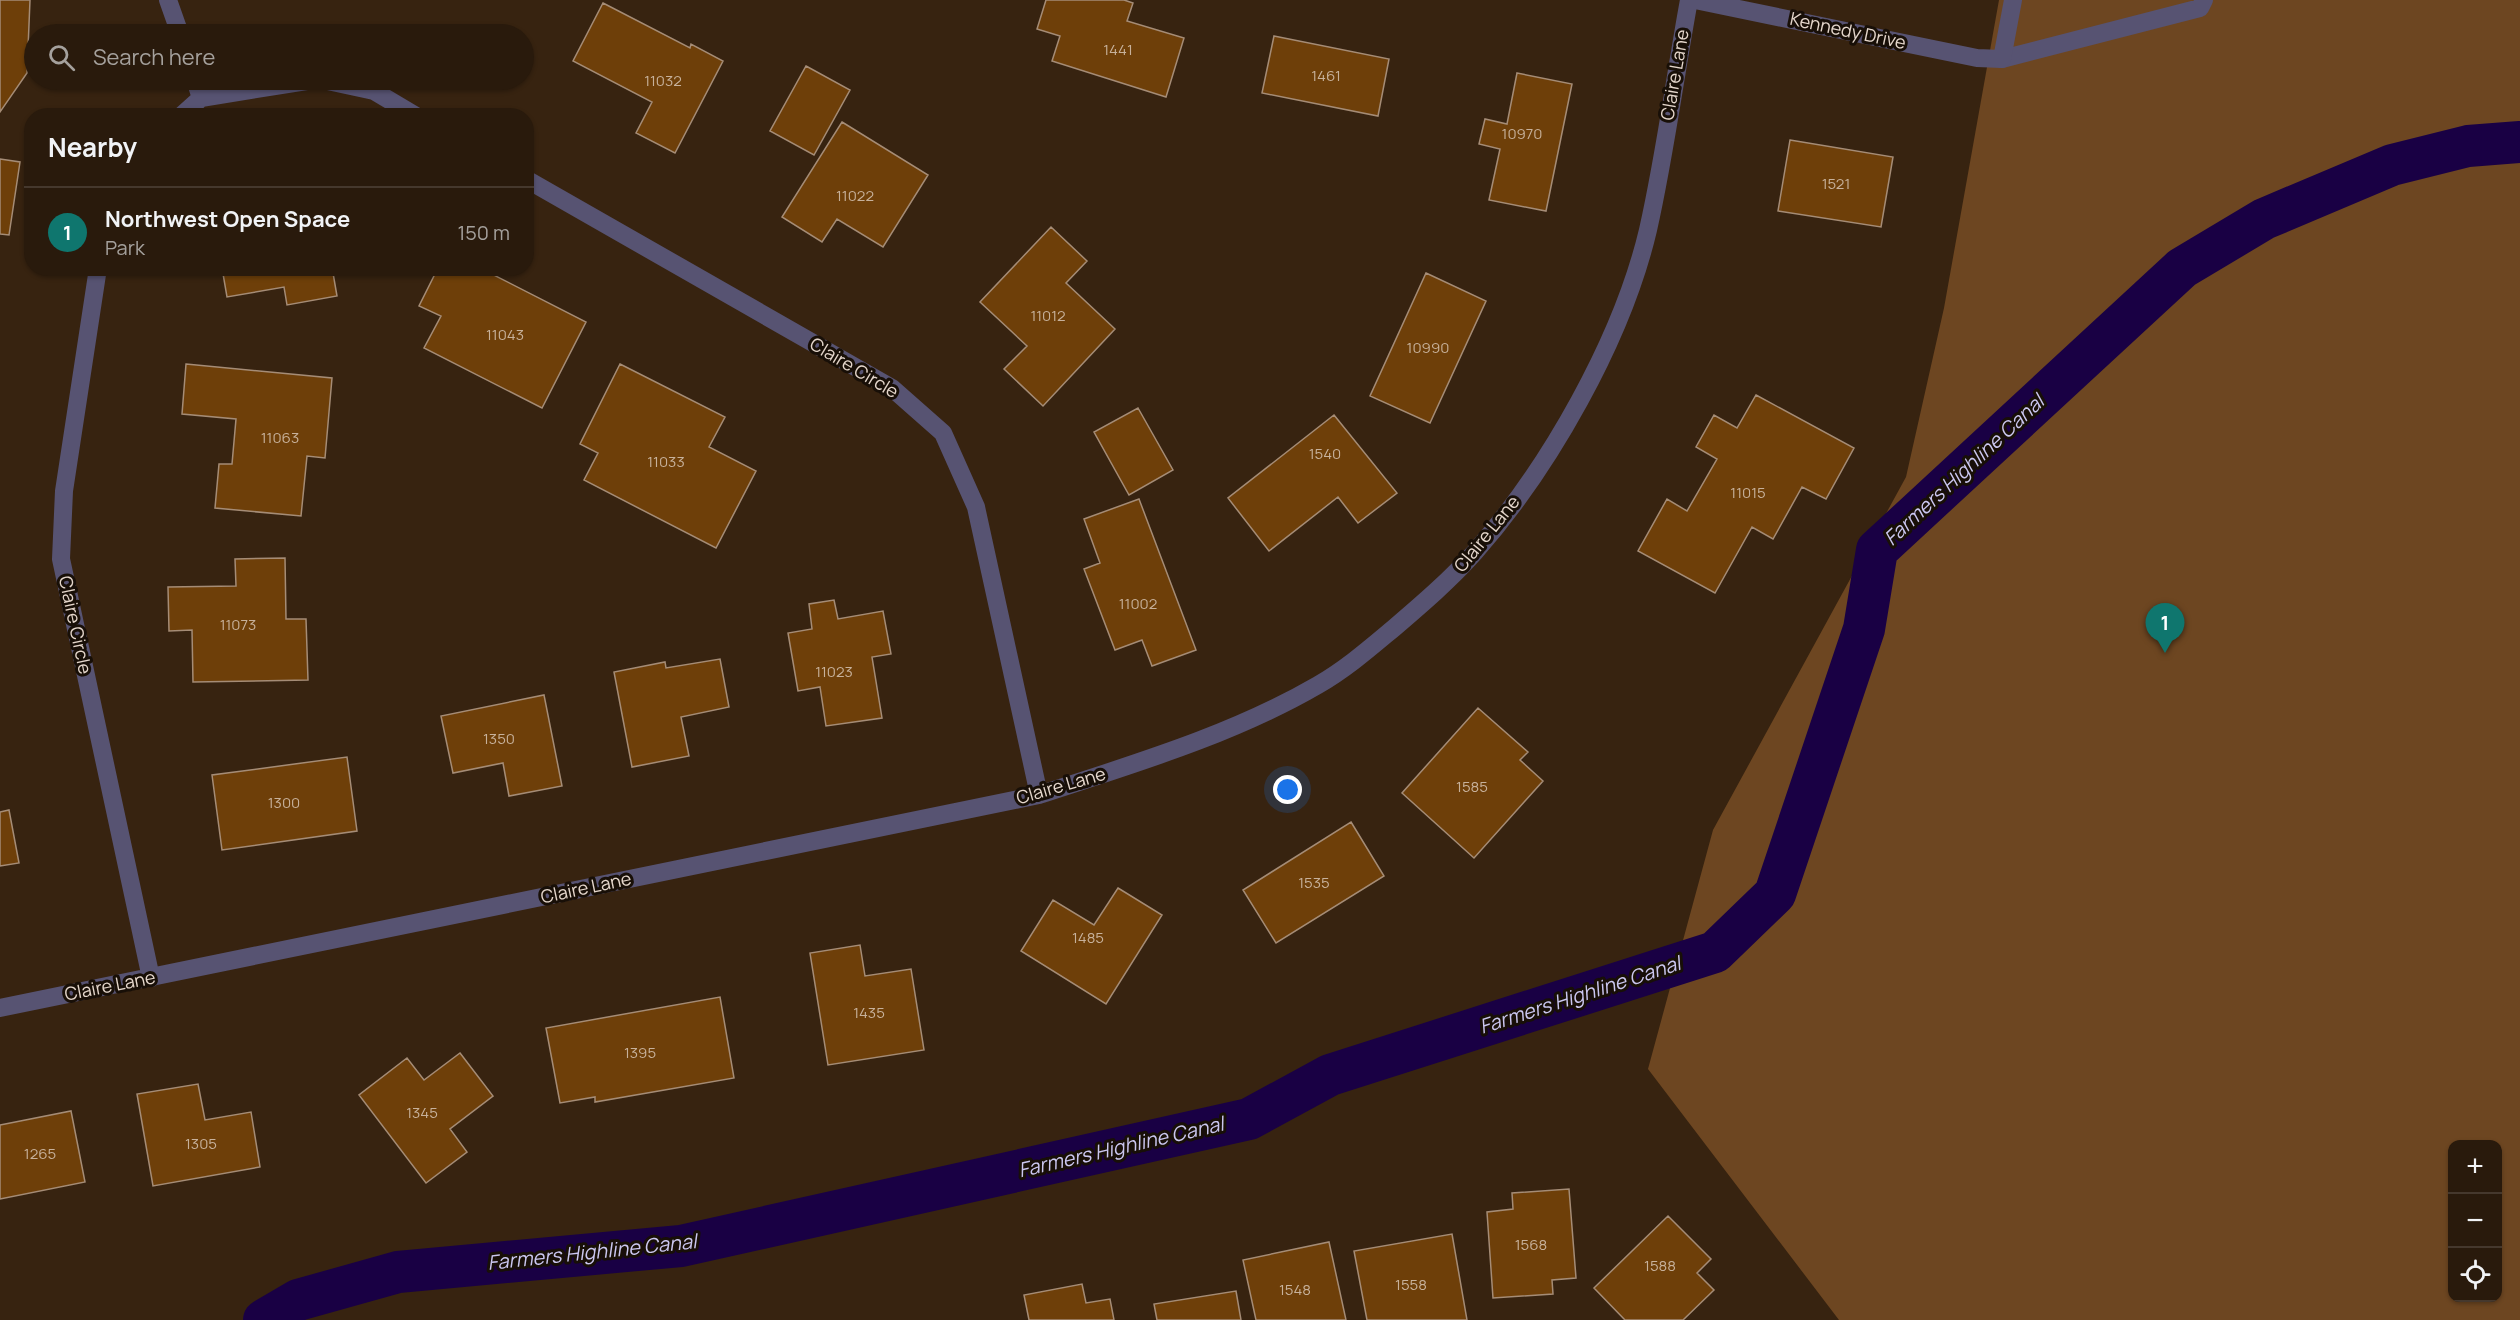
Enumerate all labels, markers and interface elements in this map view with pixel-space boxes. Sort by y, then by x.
street label: Kennedy Drive [1788,6,1908,54]
search box [24,24,534,90]
street label: Claire Lane [1654,27,1694,122]
house number: 1441 [1103,39,1133,60]
icon: search [45,41,78,74]
text: Search here [93,42,215,72]
house number: 1461 [1311,65,1341,86]
house number: 11032 [644,70,682,91]
house number: 10970 [1502,123,1542,144]
text: Nearby [48,129,137,165]
house number: 1521 [1822,173,1850,194]
house number: 11022 [836,185,874,206]
text: Northwest Open Space [105,204,350,234]
text: 1 [63,219,72,246]
text: 150 m [457,219,510,246]
text: Park [105,234,145,261]
house number: 11012 [1030,305,1066,326]
house number: 11043 [486,324,524,345]
street label: Claire Circle [806,331,903,403]
house number: 10990 [1407,337,1449,358]
water label: Farmers Highline Canal [1878,387,2051,551]
house number: 11063 [261,427,299,448]
house number: 1540 [1309,443,1341,464]
house number: 11033 [647,451,685,472]
house number: 11015 [1730,482,1766,503]
street label: Claire Lane [1448,490,1525,577]
street label: Claire Circle [54,574,98,676]
house number: 11002 [1119,593,1157,614]
pin: 1 [2146,604,2184,653]
house number: 11073 [220,614,256,635]
house number: 11023 [815,661,853,682]
house number: 1350 [483,728,515,749]
street label: Claire Lane [1013,761,1108,809]
your location [1273,775,1302,804]
house number: 1585 [1456,776,1488,797]
house number: 1300 [268,792,300,813]
street label: Claire Lane [538,866,633,908]
house number: 1535 [1298,872,1330,893]
house number: 1485 [1072,927,1104,948]
water label: Farmers Highline Canal [1476,949,1686,1040]
street label: Claire Lane [62,964,157,1006]
house number: 1435 [853,1002,885,1023]
house number: 1395 [624,1042,656,1063]
house number: 1345 [406,1102,438,1123]
water label: Farmers Highline Canal [1016,1109,1228,1183]
house number: 1305 [185,1133,217,1154]
map controls [2448,1140,2502,1302]
button: + [2448,1140,2502,1194]
house number: 1265 [24,1143,56,1164]
button: − [2448,1194,2502,1248]
water label: Farmers Highline Canal [486,1227,700,1276]
house number: 1568 [1515,1234,1547,1255]
button: locate [2448,1248,2502,1302]
house number: 1588 [1644,1255,1676,1276]
house number: 1558 [1395,1274,1427,1295]
house number: 1548 [1279,1279,1311,1300]

